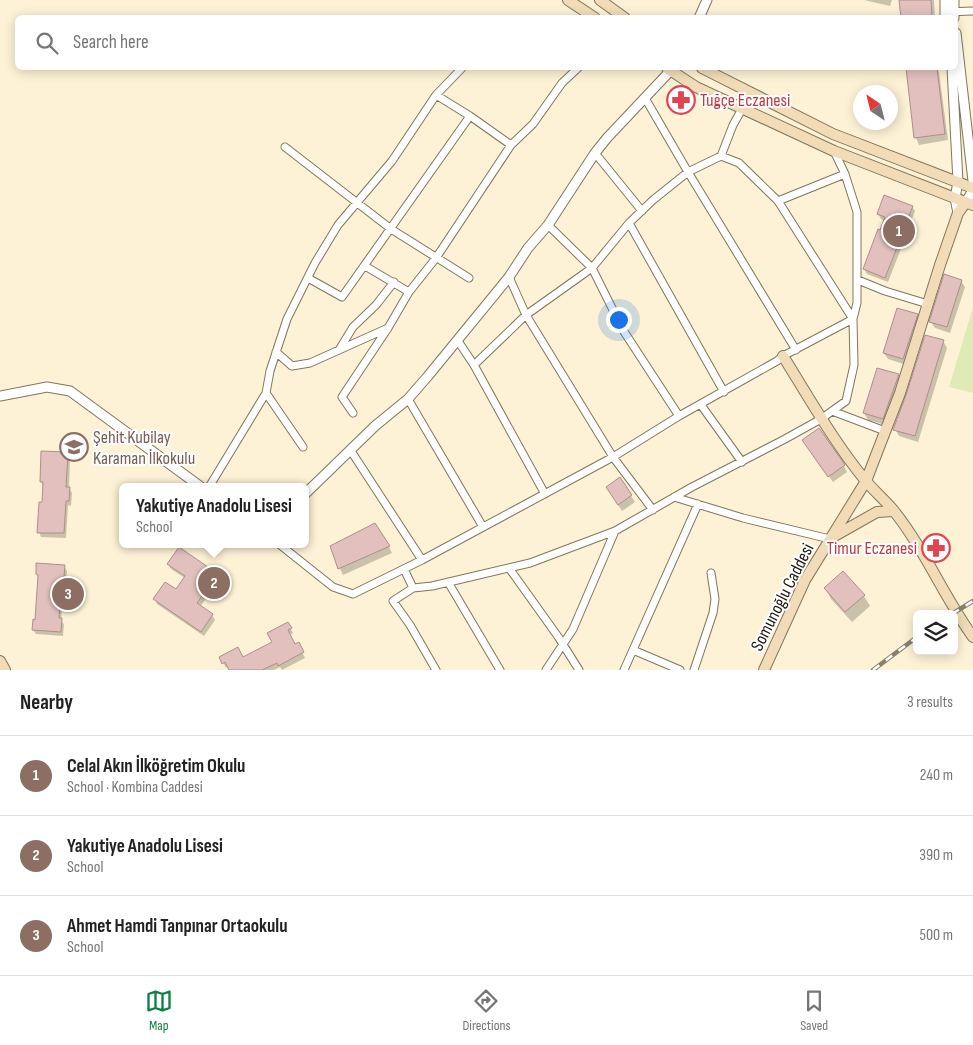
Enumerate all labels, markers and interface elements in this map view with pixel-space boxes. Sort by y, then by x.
search box [15,15,958,70]
icon: search [33,29,61,57]
text: Search here [73,31,149,54]
pharmacy icon: Tuğçe Eczanesi [666,85,696,115]
north arrow [853,85,898,130]
place label: Tuğçe Eczanesi [700,90,790,111]
pin: 1 [883,212,915,250]
your location [606,307,632,333]
place label: Şehit Kubilay Karaman İlkokulu [93,427,195,469]
school or university icon: Şehit Kubilay Karaman İlkokulu [59,432,89,462]
popup [119,483,309,548]
text: Yakutiye Anadolu Lisesi [136,495,292,518]
text: School [136,518,172,537]
pharmacy icon: Timur Eczanesi [921,533,951,563]
place label: Timur Eczanesi [827,538,917,559]
street label: Somunoğlu Caddesi [746,540,819,654]
pin: 2 [198,564,230,602]
pin: 3 [52,575,84,613]
map controls [913,610,958,655]
button: layers [913,610,958,655]
text: Nearby [20,690,73,715]
text: 3 results [907,693,953,712]
text: Celal Akın İlköğretim Okulu [67,755,245,778]
text: 1 [33,766,39,785]
text: 240 m [920,766,953,785]
text: School · Kombina Caddesi [67,778,203,797]
text: Yakutiye Anadolu Lisesi [67,835,223,858]
text: 2 [32,846,40,865]
text: 390 m [919,846,953,865]
text: School [67,858,103,877]
text: Ahmet Hamdi Tanpınar Ortaokulu [67,915,287,938]
text: 3 [32,926,40,945]
text: 500 m [919,926,953,945]
text: School [67,938,103,957]
tab: Map [145,987,173,1034]
tab: Directions [462,987,511,1034]
tab: Saved [800,987,828,1034]

